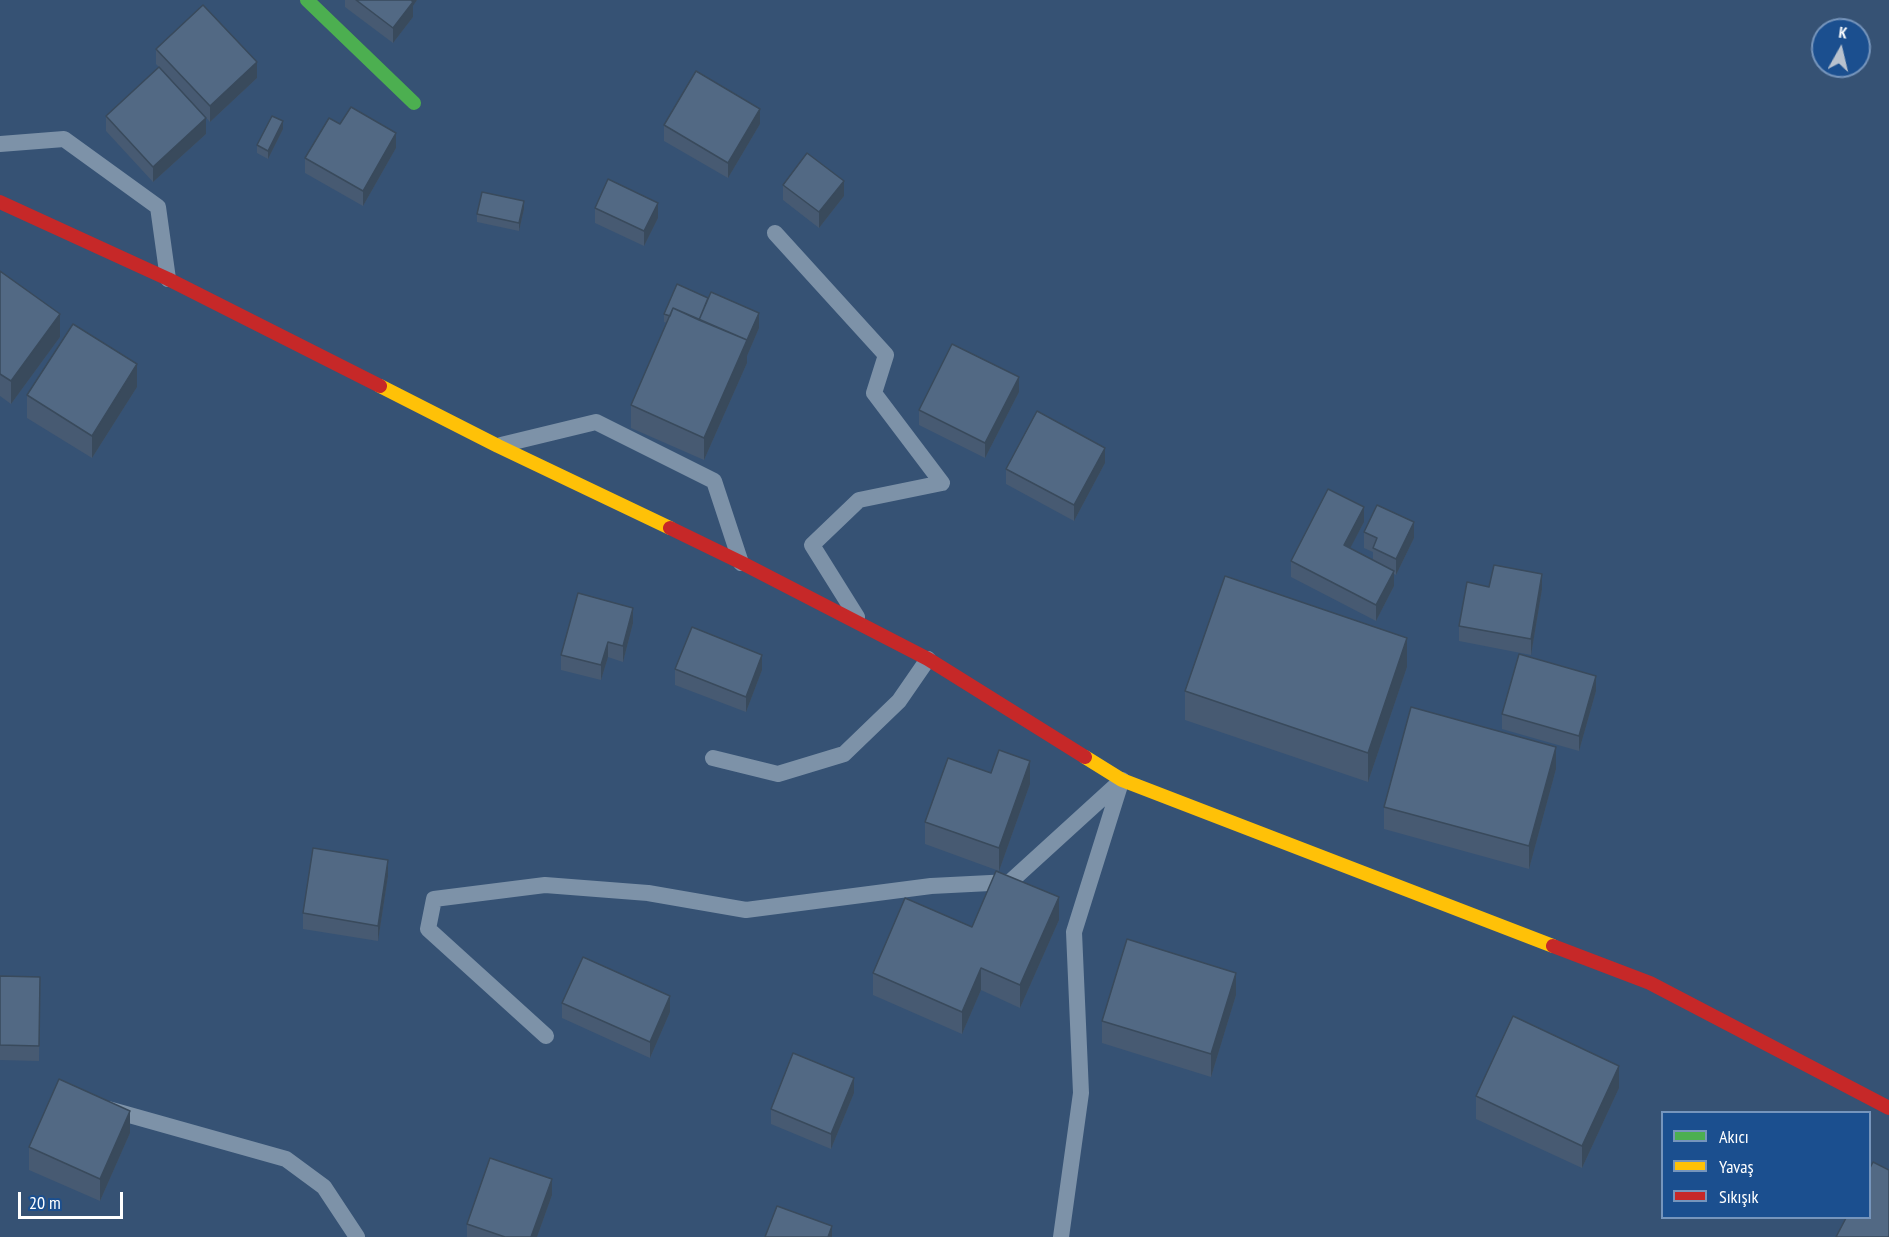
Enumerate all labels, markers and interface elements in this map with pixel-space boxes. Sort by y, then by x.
north arrow [1811,18,1871,78]
text: K [1838,22,1849,43]
legend [1661,1111,1871,1219]
text: Akıcı [1719,1125,1749,1148]
text: Yavaş [1719,1155,1754,1178]
scale bar [21,1180,126,1218]
text: Sıkışık [1719,1185,1758,1208]
text: 20 m [29,1191,61,1214]

